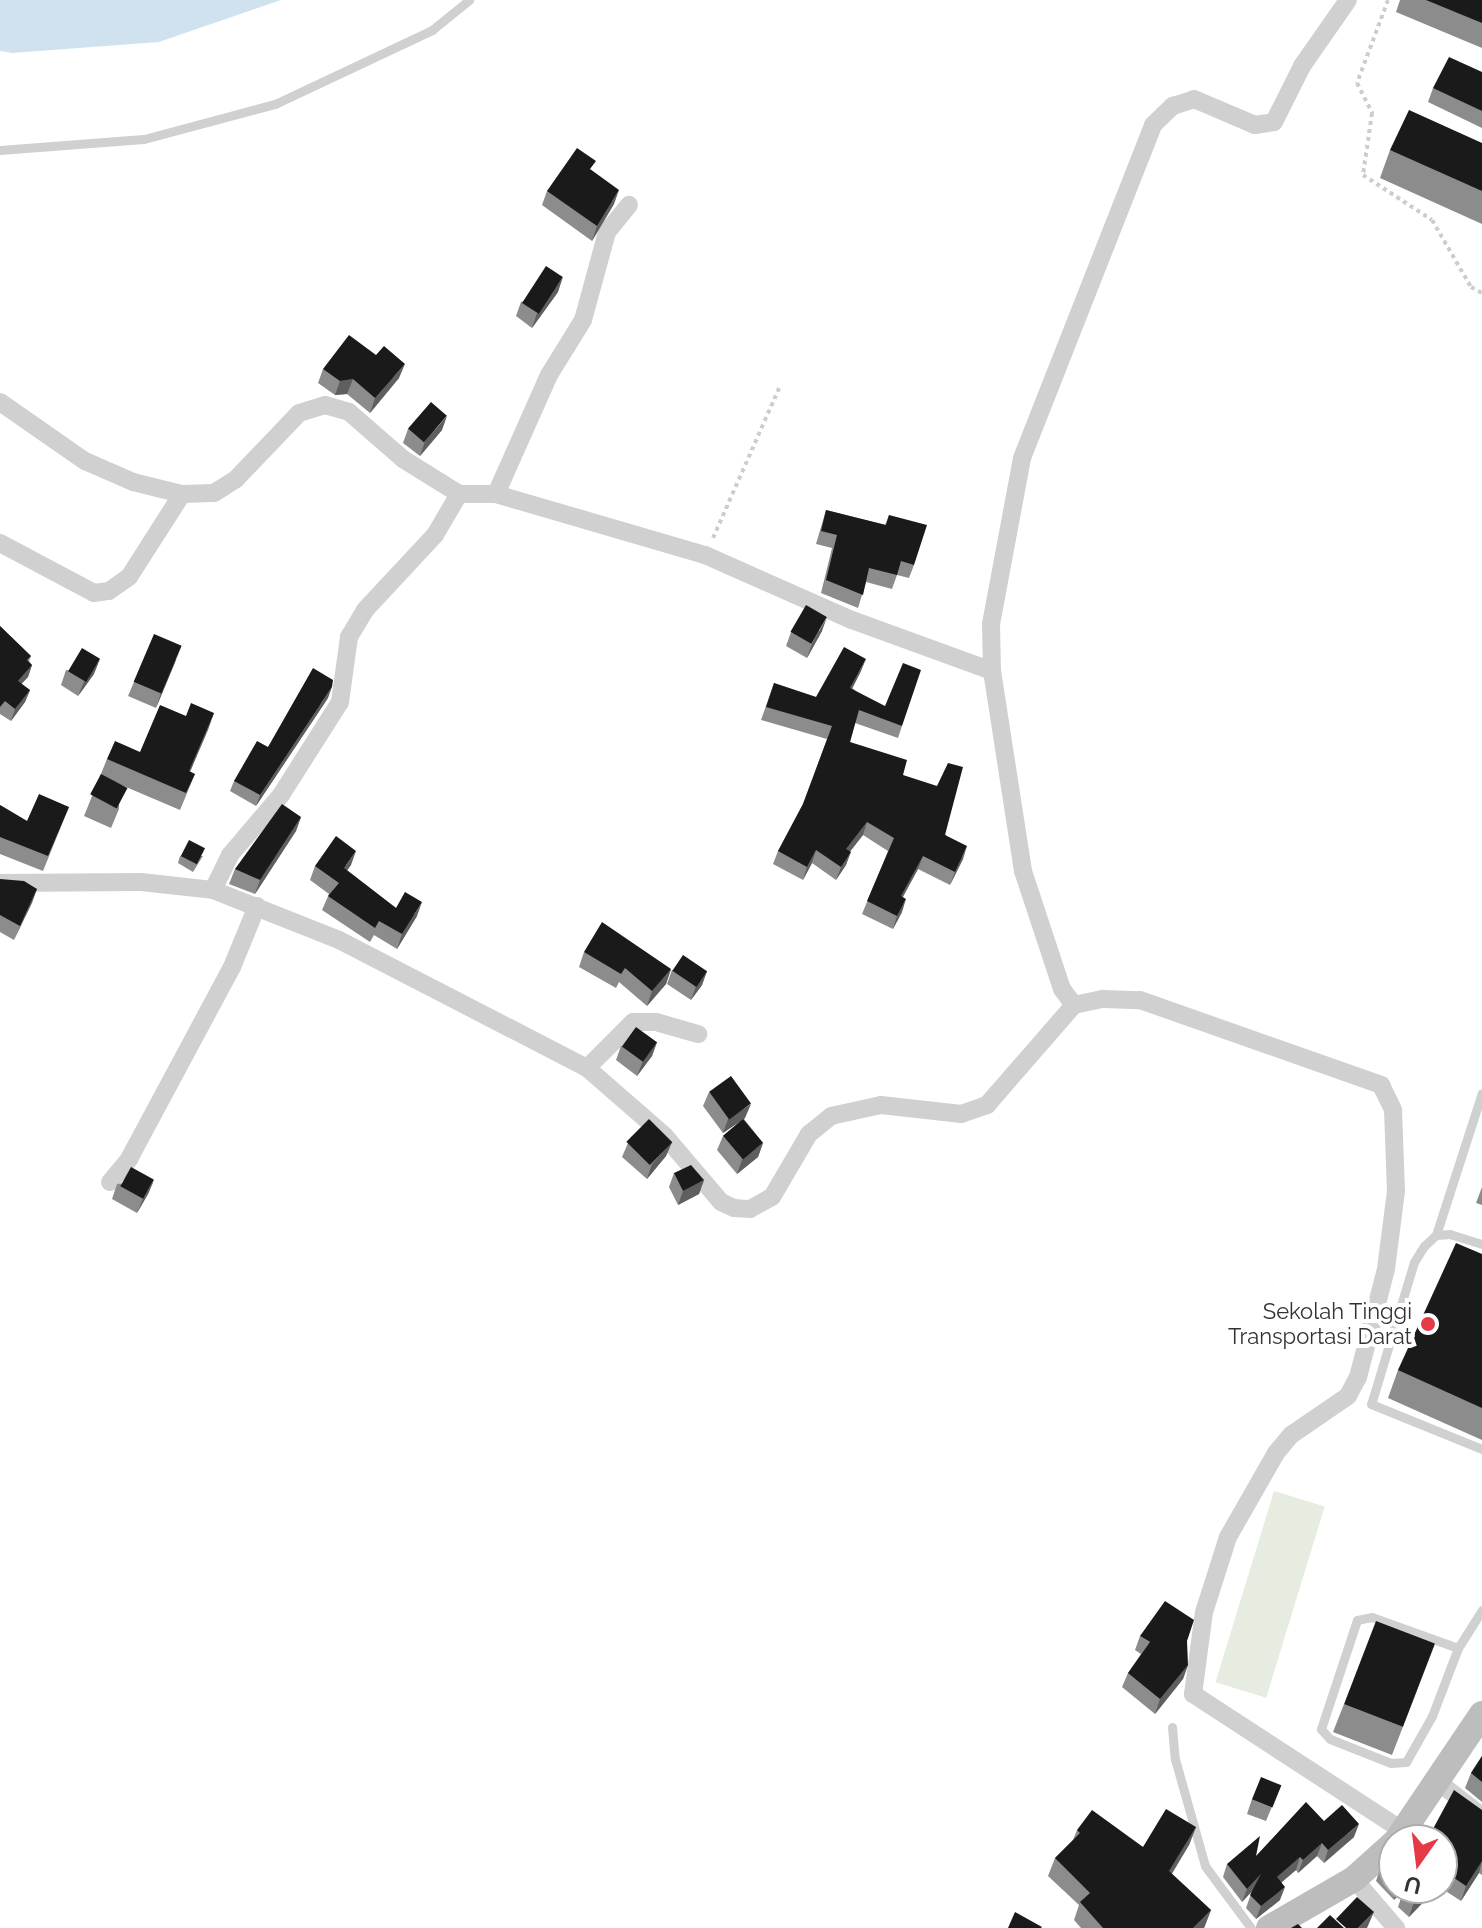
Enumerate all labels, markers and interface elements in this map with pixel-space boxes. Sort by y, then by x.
place label: Sekolah Tinggi Transportasi Darat [1228,1298,1412,1350]
marker: Sekolah Tinggi Transportasi Darat [1419,1315,1437,1333]
north arrow [1378,1824,1458,1904]
text: U [1402,1871,1424,1900]

